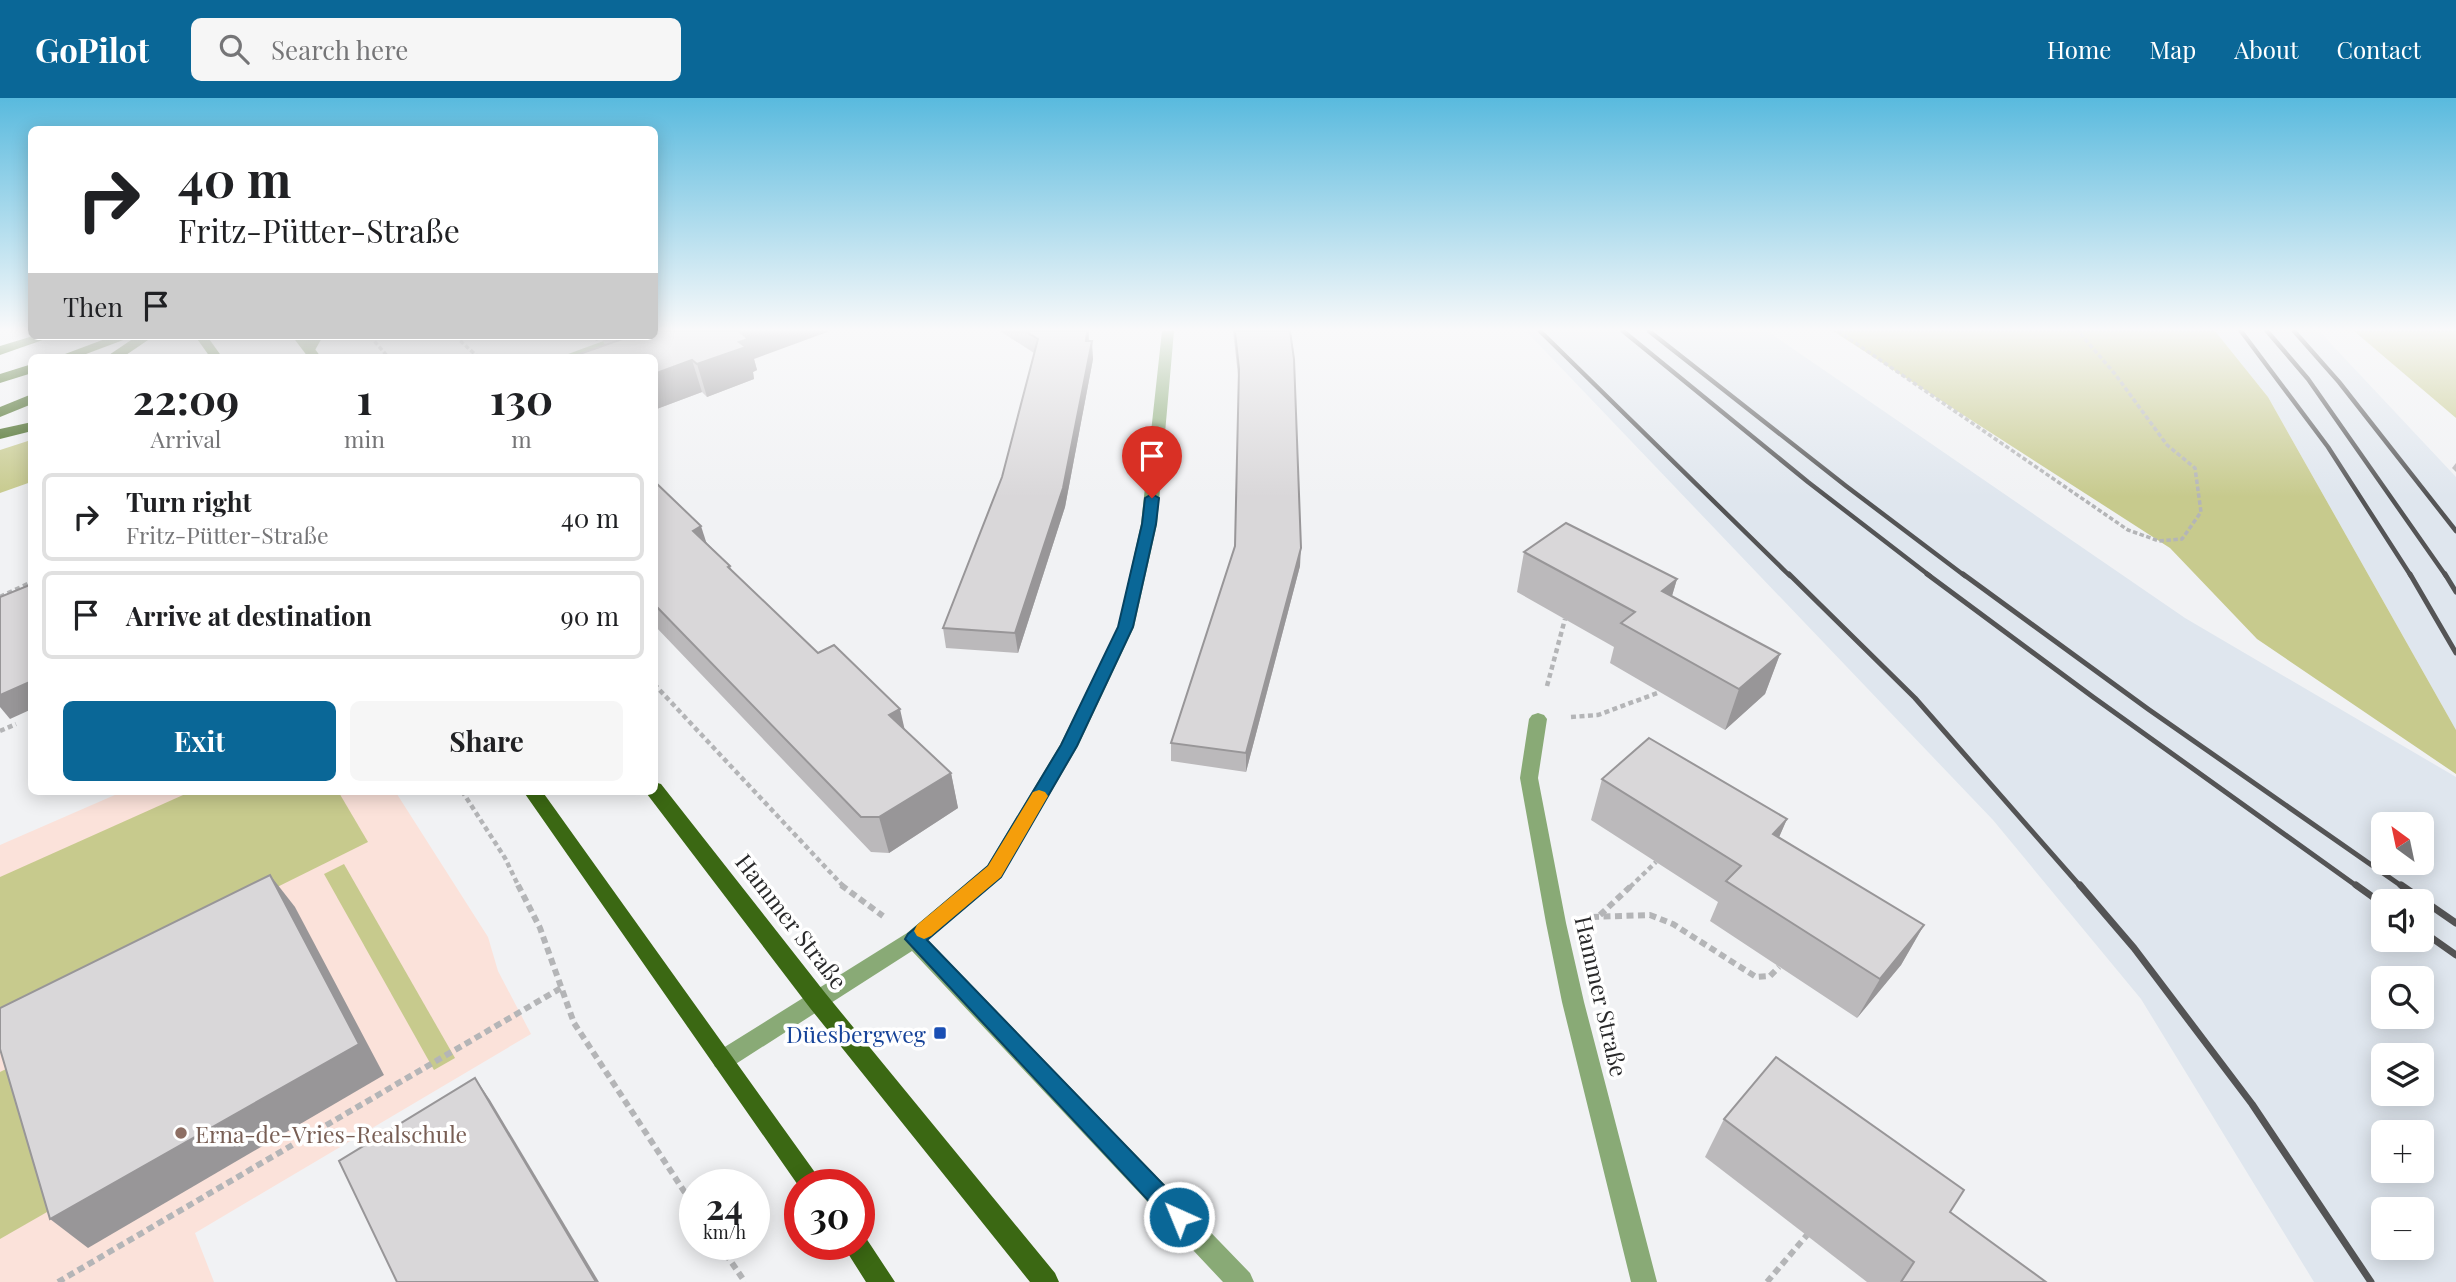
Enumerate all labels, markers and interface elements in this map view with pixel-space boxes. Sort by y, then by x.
search box [191,18,681,81]
text: GoPilot [35,27,149,71]
icon: search [215,30,253,68]
text: Search here [271,32,408,67]
text: Home [2047,33,2111,65]
text: Map [2149,33,2196,65]
text: About [2234,33,2298,65]
text: Contact [2336,33,2421,65]
text: 40 m [178,145,291,210]
icon: right [63,154,154,245]
text: Fritz-Pütter-Straße [178,208,460,251]
icon: arrive [137,287,175,325]
text: Then [63,289,123,324]
text: 22:09 [133,370,239,426]
text: 1 [356,370,373,426]
text: 130 [490,370,553,426]
text: Arrival [151,423,221,454]
text: min [344,423,385,454]
text: m [511,423,532,454]
pin [1122,426,1182,498]
icon: arrive [1133,437,1171,475]
text: Turn right [126,484,252,519]
icon: right [67,498,105,536]
text: 40 m [561,500,619,535]
text: Fritz-Pütter-Straße [126,519,329,550]
icon: arrive [67,596,105,634]
text: Arrive at destination [126,598,372,633]
text: 90 m [561,598,619,633]
button: Exit [63,701,336,781]
button: Share [350,701,623,781]
north arrow [2371,812,2434,875]
map controls [2371,812,2434,1260]
street label: Hammer Straße [729,847,855,995]
button: sound [2371,889,2434,952]
street label: Hammer Straße [1568,913,1636,1079]
button: search [2371,966,2434,1029]
place label: Düesbergweg [786,1018,926,1049]
marker: Düesbergweg [932,1025,948,1041]
button: layers [2371,1043,2434,1106]
place label: Erna-de-Vries-Realschule [195,1118,467,1149]
button: + [2371,1120,2434,1183]
marker: Erna-de-Vries-Realschule [173,1125,189,1141]
speed limit sign: 30 [784,1169,875,1260]
position arrow [1142,1180,1216,1254]
text: 24 [706,1182,743,1229]
button: − [2371,1197,2434,1260]
text: km/h [703,1220,746,1244]

